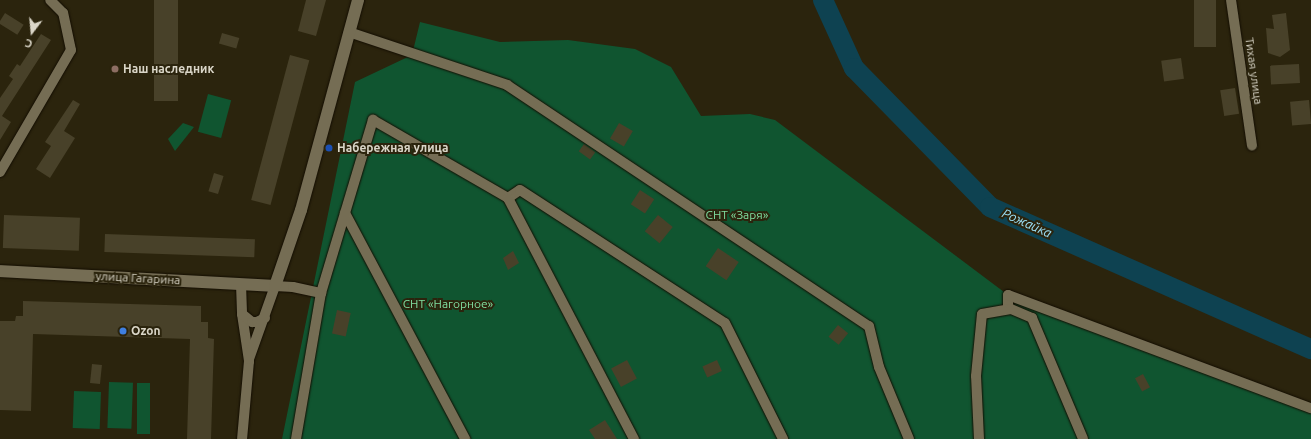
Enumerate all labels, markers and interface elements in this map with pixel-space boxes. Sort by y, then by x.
north arrow [12,12,52,52]
text: С [24,37,34,50]
street label: Тихая улица [1242,37,1266,105]
place label: Наш наследник [123,62,214,76]
marker: Наш наследник [110,64,120,74]
place label: Набережная улица [337,141,448,155]
marker: Набережная улица [324,143,334,153]
water label: Рожайка [1000,205,1054,241]
park label: СНТ «Заря» [706,208,768,222]
street label: улица Гагарина [95,269,181,287]
park label: СНТ «Нагорное» [403,297,493,311]
place label: Ozon [131,324,160,338]
marker: Ozon [118,326,128,336]

